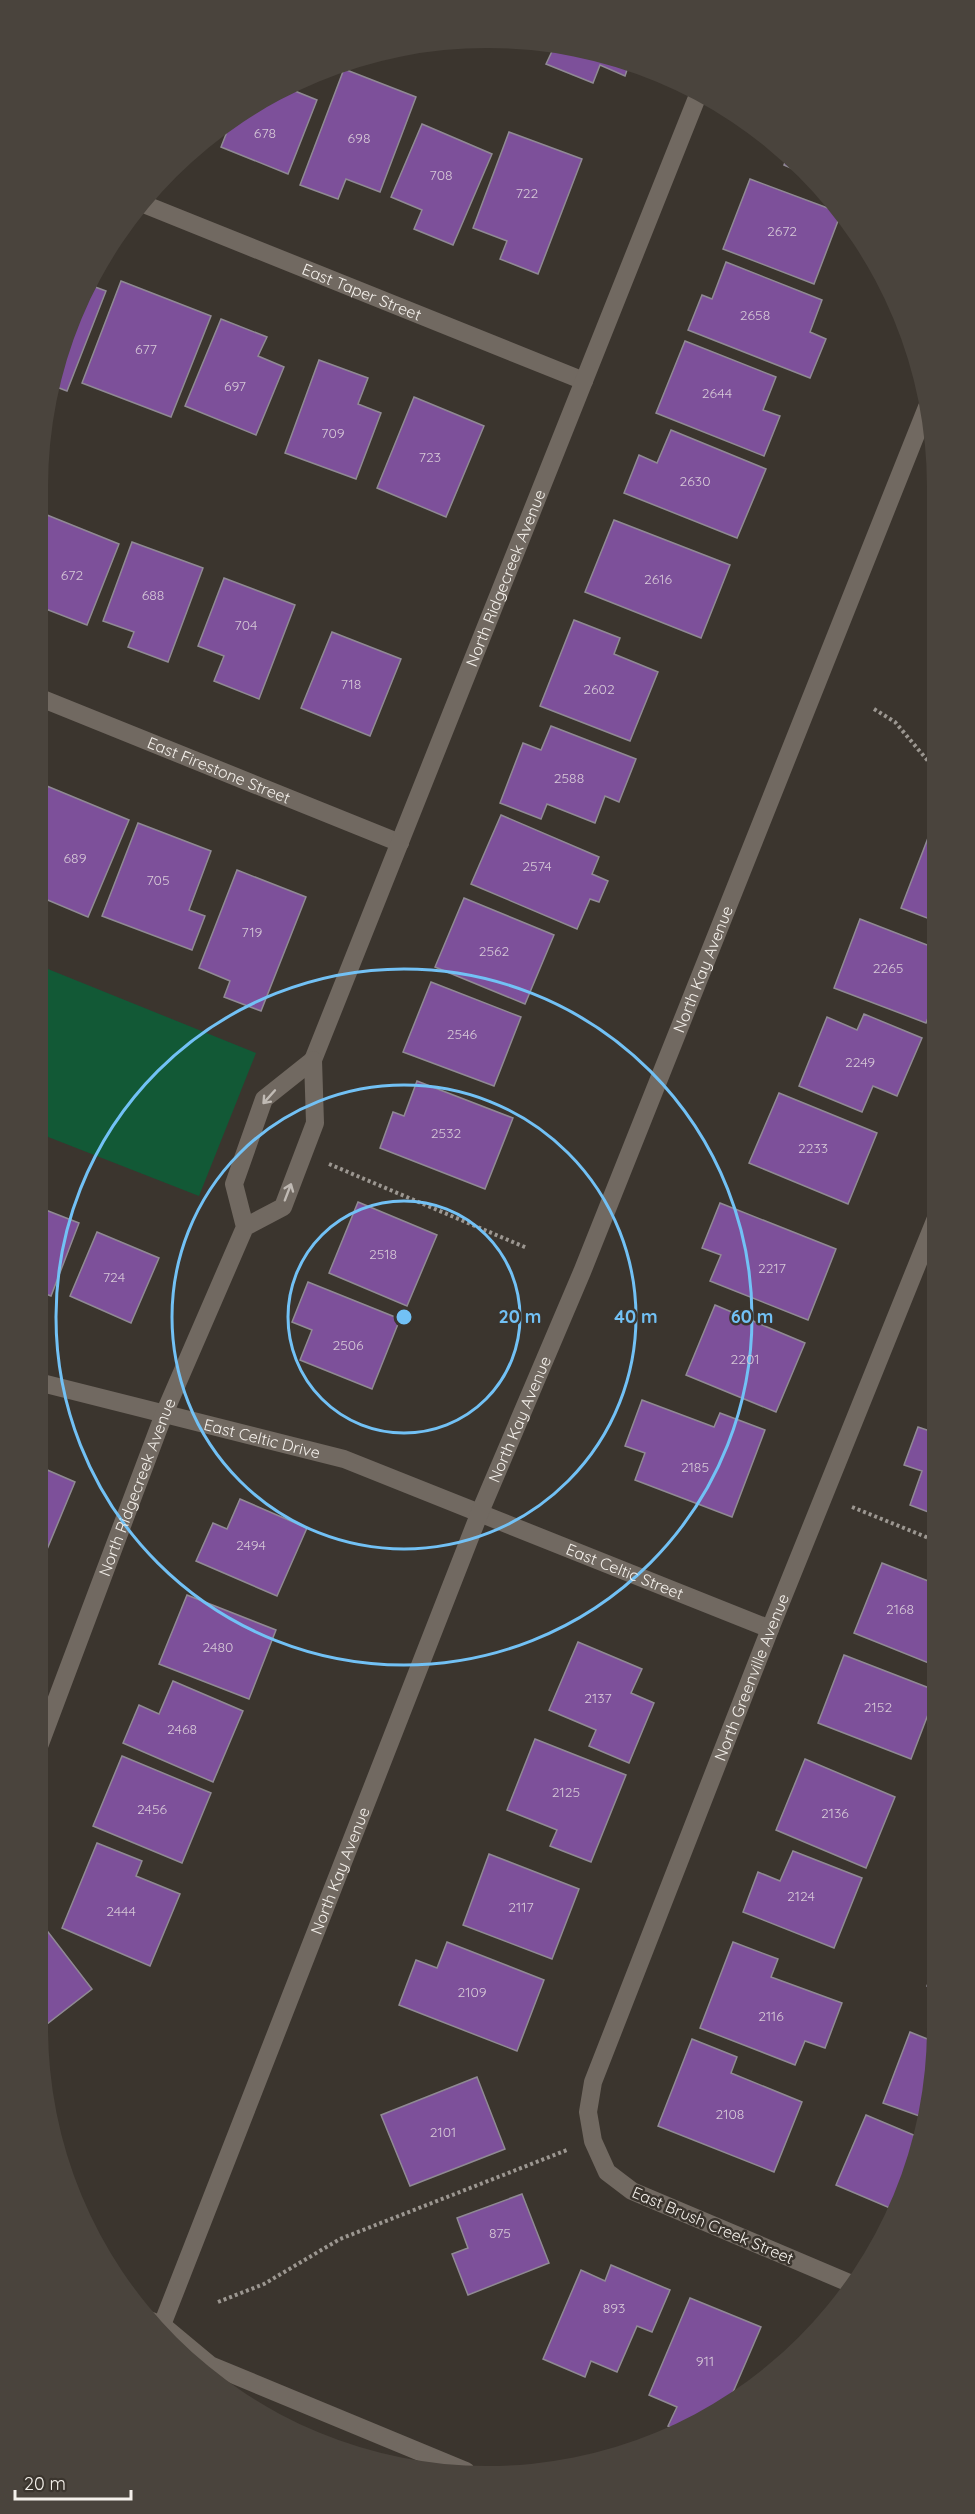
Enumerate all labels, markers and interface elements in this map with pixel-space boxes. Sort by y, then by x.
house number: 678 [254,124,276,142]
house number: 698 [348,129,370,147]
house number: 708 [429,166,453,184]
house number: 722 [516,184,539,202]
house number: 2672 [767,222,797,240]
street label: East Taper Street [299,259,424,325]
house number: 2658 [740,306,770,324]
house number: 677 [135,340,157,358]
house number: 697 [224,377,246,395]
house number: 2644 [702,384,732,402]
house number: 709 [321,424,345,442]
house number: 723 [419,448,441,466]
house number: 2630 [680,472,710,490]
street label: North Ridgecreek Avenue [461,487,550,669]
house number: 672 [61,566,83,584]
house number: 2616 [644,570,672,588]
house number: 688 [142,586,164,604]
house number: 704 [235,616,257,634]
house number: 718 [341,675,361,693]
house number: 2602 [583,680,615,698]
street label: East Firestone Street [144,732,293,808]
house number: 2588 [554,769,584,787]
house number: 689 [64,849,87,867]
house number: 2574 [522,857,552,875]
house number: 705 [146,871,170,889]
street label: North Kay Avenue [669,903,737,1035]
house number: 719 [242,923,263,941]
house number: 2562 [479,942,510,960]
house number: 2265 [873,959,903,977]
house number: 2546 [447,1025,478,1043]
house number: 2249 [845,1053,875,1071]
one-way arrow [262,1089,276,1104]
house number: 2532 [431,1124,461,1142]
house number: 2233 [798,1139,828,1157]
one-way arrow [284,1183,295,1202]
house number: 2518 [369,1245,397,1263]
house number: 2217 [758,1259,786,1277]
house number: 724 [103,1268,125,1286]
text: 20 m [499,1305,541,1328]
text: 40 m [614,1305,658,1328]
text: 60 m [731,1305,773,1328]
centre of rings [394,1307,414,1327]
house number: 2506 [332,1336,364,1354]
house number: 2201 [730,1350,760,1368]
street label: North Kay Avenue [484,1353,555,1485]
street label: North Ridgecreek Avenue [94,1395,180,1579]
street label: East Celtic Drive [202,1414,322,1463]
house number: 2185 [681,1458,709,1476]
house number: 2494 [236,1536,266,1554]
street label: East Celtic Street [563,1539,686,1603]
street label: North Greenville Avenue [710,1591,793,1764]
house number: 2168 [886,1600,914,1618]
house number: 2480 [203,1638,233,1656]
house number: 2137 [584,1689,612,1707]
house number: 2152 [864,1698,892,1716]
house number: 2468 [167,1720,197,1738]
house number: 2125 [552,1783,580,1801]
house number: 2456 [137,1800,168,1818]
street label: North Kay Avenue [306,1804,374,1937]
house number: 2136 [821,1804,849,1822]
house number: 2124 [787,1887,815,1905]
house number: 2117 [508,1898,534,1916]
house number: 2444 [106,1902,136,1920]
house number: 2109 [457,1983,487,2001]
house number: 2116 [758,2007,784,2025]
house number: 2108 [716,2105,744,2123]
house number: 2101 [430,2123,456,2141]
street label: East Brush Creek Street [629,2182,797,2268]
house number: 875 [489,2224,511,2242]
house number: 893 [603,2299,625,2317]
house number: 911 [696,2352,714,2370]
scale bar [15,2463,130,2501]
text: 20 m [24,2472,66,2495]

